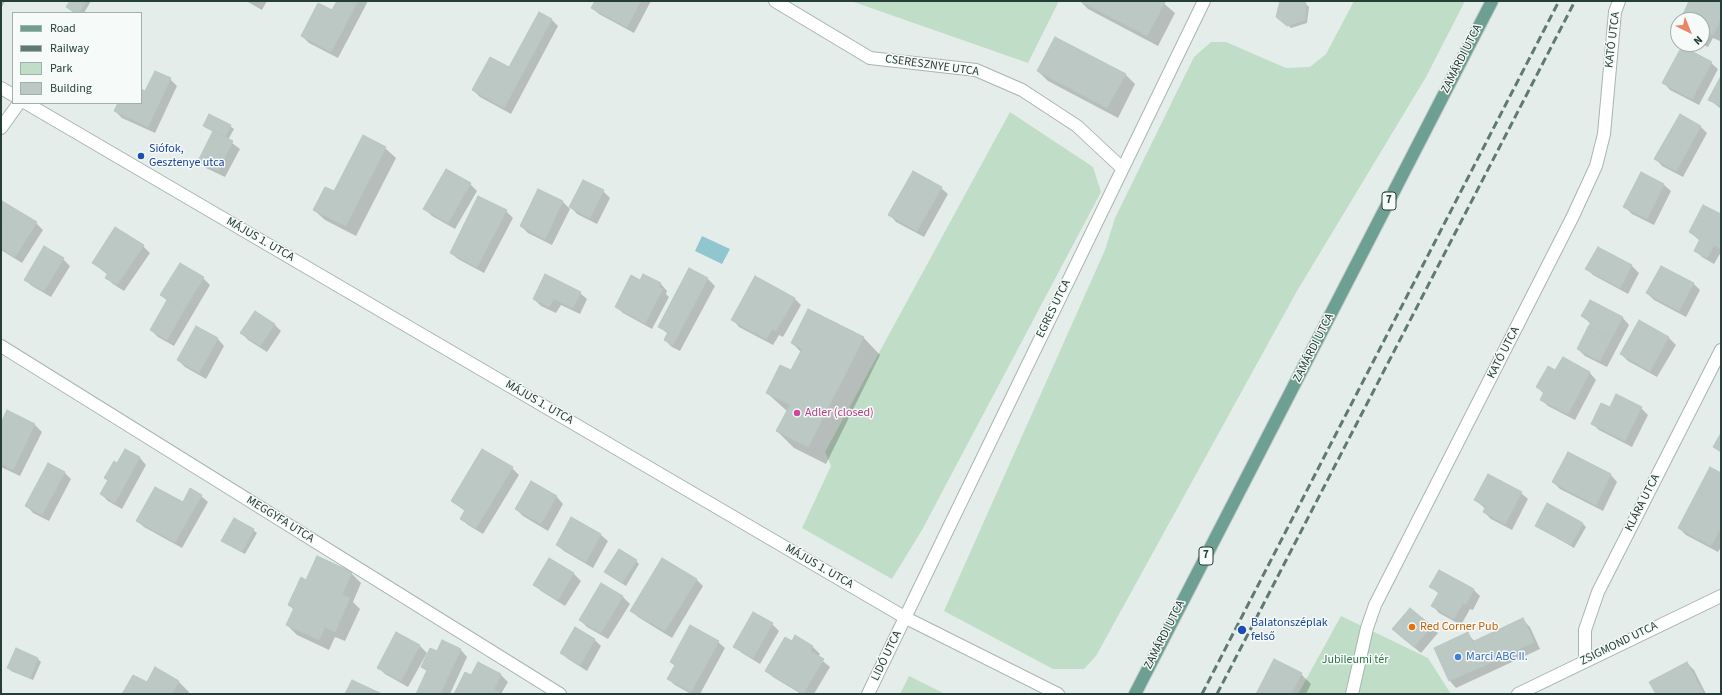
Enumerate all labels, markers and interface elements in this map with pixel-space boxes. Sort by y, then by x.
street label: KATÓ UTCA [1602,11,1624,69]
legend [12,12,142,104]
north arrow [1670,12,1710,52]
text: Road [50,20,76,37]
street label: ZAMÁRDI UTCA [1439,22,1485,96]
text: N [1690,32,1706,48]
text: Railway [50,40,89,57]
street label: CSERESZNYE UTCA [884,52,980,80]
text: Park [50,60,72,77]
text: Building [50,80,92,97]
place label: Siófok, Gesztenye utca [149,142,225,170]
marker: Siófok, Gesztenye utca [136,151,146,161]
road number: 7 [1382,192,1396,210]
street label: MÁJUS 1. UTCA [223,215,297,265]
street label: EGRES UTCA [1034,278,1074,340]
street label: ZAMÁRDI UTCA [1291,311,1337,385]
street label: KATÓ UTCA [1485,325,1523,381]
street label: MÁJUS 1. UTCA [502,378,576,428]
place label: Adler (closed) [805,406,874,420]
marker: Adler (closed) [792,408,802,418]
street label: KLÁRA UTCA [1622,472,1664,534]
street label: MEGGYFA UTCA [243,493,317,547]
street label: MÁJUS 1. UTCA [782,542,856,592]
road number: 7 [1199,547,1213,565]
street label: ZAMÁRDI UTCA [1142,598,1188,672]
place label: Balatonszéplak felső [1251,616,1328,644]
street label: ZSIGMOND UTCA [1578,619,1660,669]
place label: Red Corner Pub [1420,620,1498,634]
marker: Red Corner Pub [1407,622,1417,632]
marker: Balatonszéplak felső [1236,624,1248,636]
street label: LIDÓ UTCA [869,629,905,683]
place label: Marci ABC II. [1466,650,1528,664]
marker: Marci ABC II. [1453,652,1463,662]
park label: Jubileumi tér [1322,653,1388,667]

